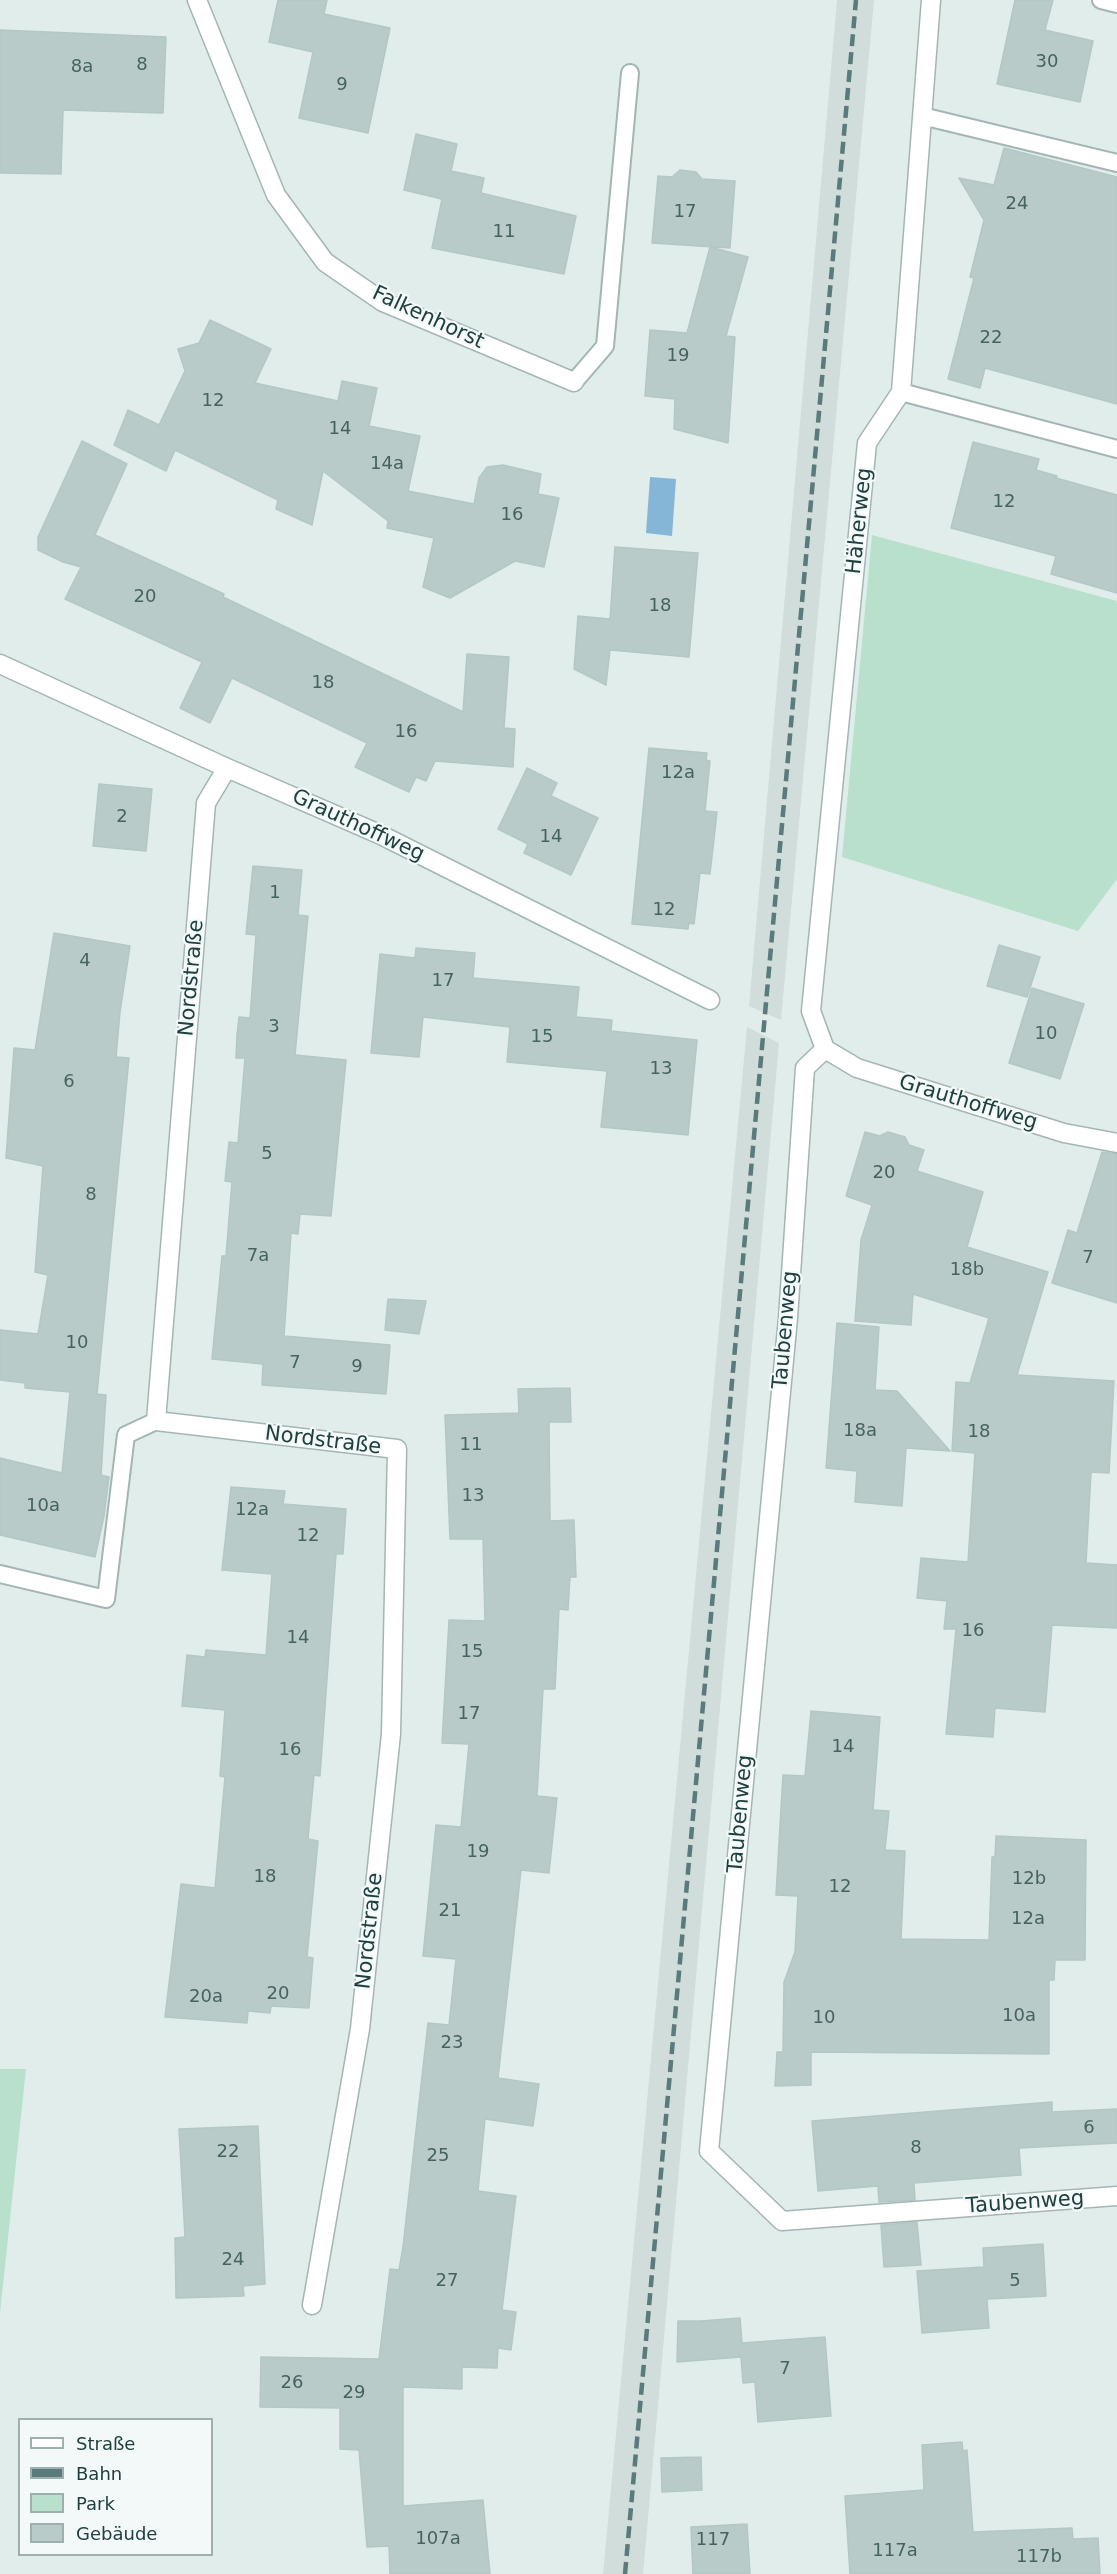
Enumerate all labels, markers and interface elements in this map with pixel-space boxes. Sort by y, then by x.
house number: 30 [1036,51,1058,73]
house number: 8 [136,54,148,76]
house number: 8a [71,56,93,78]
house number: 9 [336,74,348,96]
house number: 24 [1006,193,1028,215]
house number: 17 [674,201,696,223]
house number: 11 [493,221,515,243]
street label: Falkenhorst [368,281,488,355]
house number: 22 [980,327,1002,349]
house number: 19 [667,345,689,367]
house number: 12 [202,390,224,412]
house number: 14 [329,418,351,440]
house number: 14a [370,453,404,475]
street label: Häherweg [842,467,878,575]
house number: 12 [993,491,1015,513]
house number: 16 [501,504,523,526]
house number: 20 [134,586,156,608]
house number: 18 [649,595,671,617]
house number: 18 [312,672,334,694]
house number: 16 [395,721,417,743]
house number: 12a [661,762,695,784]
street label: Grauthoffweg [288,784,428,868]
house number: 2 [116,806,128,828]
house number: 14 [540,826,562,848]
house number: 1 [269,882,281,904]
house number: 12 [653,899,675,921]
street label: Nordstraße [174,919,210,1037]
house number: 4 [79,950,91,972]
house number: 17 [432,970,454,992]
house number: 3 [268,1016,280,1038]
house number: 10 [1035,1023,1057,1045]
house number: 15 [531,1026,553,1048]
house number: 13 [650,1058,672,1080]
street label: Grauthoffweg [896,1070,1040,1136]
house number: 6 [63,1071,75,1093]
house number: 5 [261,1143,273,1165]
house number: 20 [873,1162,895,1184]
house number: 8 [85,1184,97,1206]
house number: 7a [247,1245,269,1267]
house number: 7 [1082,1247,1094,1269]
house number: 18b [950,1259,984,1281]
street label: Taubenweg [768,1270,804,1390]
house number: 10 [66,1332,88,1354]
house number: 7 [289,1352,301,1374]
house number: 9 [351,1356,363,1378]
house number: 18a [843,1420,877,1442]
street label: Nordstraße [263,1421,383,1461]
house number: 18 [968,1421,990,1443]
house number: 11 [460,1434,482,1456]
house number: 13 [462,1485,484,1507]
house number: 10a [26,1495,60,1517]
house number: 12a [235,1499,269,1521]
house number: 12 [297,1525,319,1547]
house number: 16 [962,1620,984,1642]
house number: 14 [287,1627,309,1649]
house number: 15 [461,1641,483,1663]
house number: 17 [458,1703,480,1725]
house number: 14 [832,1736,854,1758]
house number: 16 [279,1739,301,1761]
street label: Taubenweg [723,1754,759,1874]
house number: 19 [467,1841,489,1863]
house number: 18 [254,1866,276,1888]
house number: 12b [1012,1868,1046,1890]
street label: Nordstraße [351,1872,389,1990]
house number: 12 [829,1876,851,1898]
house number: 21 [439,1900,461,1922]
house number: 12a [1011,1908,1045,1930]
house number: 20 [267,1983,289,2005]
house number: 20a [189,1986,223,2008]
house number: 10a [1002,2005,1036,2027]
house number: 10 [813,2007,835,2029]
house number: 23 [441,2032,463,2054]
house number: 6 [1083,2117,1095,2139]
house number: 8 [910,2137,922,2159]
house number: 22 [217,2141,239,2163]
house number: 25 [427,2145,449,2167]
street label: Taubenweg [965,2186,1085,2220]
house number: 24 [222,2249,244,2271]
house number: 27 [436,2270,458,2292]
house number: 5 [1009,2270,1021,2292]
house number: 7 [779,2358,791,2380]
house number: 26 [281,2372,303,2394]
house number: 29 [343,2382,365,2404]
legend [18,2418,213,2556]
text: Straße [76,2433,135,2454]
text: Bahn [76,2463,122,2484]
text: Park [76,2493,115,2514]
text: Gebäude [76,2523,157,2544]
house number: 107a [415,2528,461,2550]
house number: 117 [696,2529,730,2551]
house number: 117a [872,2540,918,2562]
house number: 117b [1016,2546,1062,2568]

